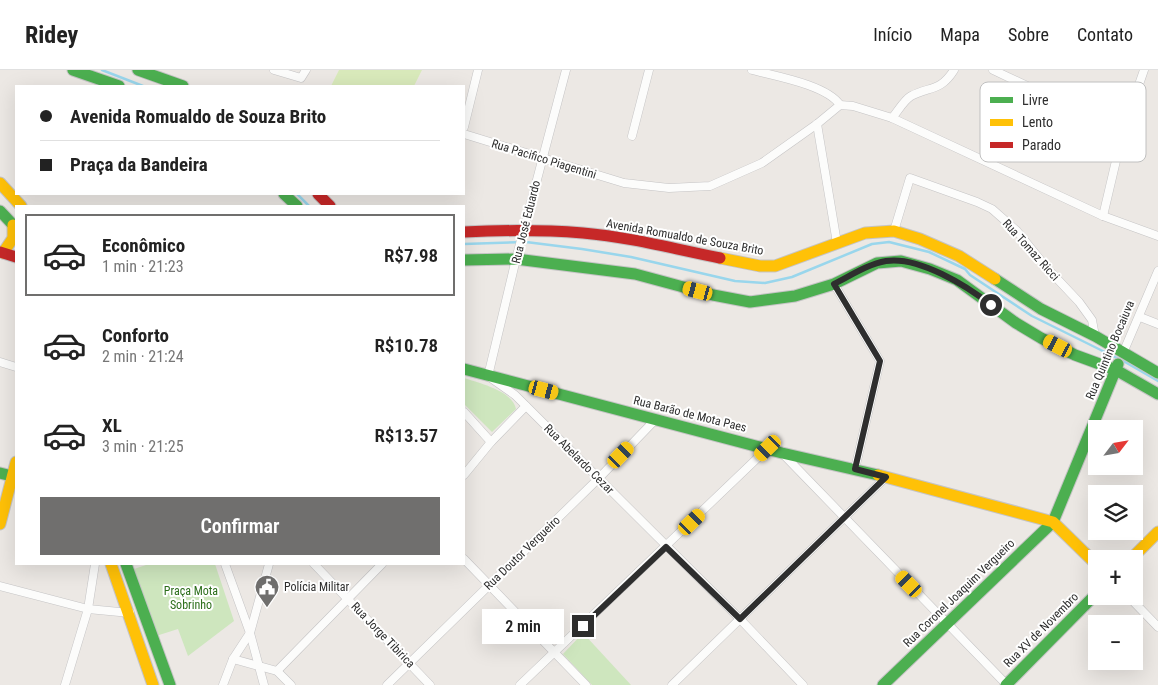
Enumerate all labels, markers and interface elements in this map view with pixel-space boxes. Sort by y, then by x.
text: Ridey [25,21,78,49]
text: Início [873,24,912,45]
text: Mapa [940,24,980,45]
text: Sobre [1008,24,1049,45]
text: Contato [1077,24,1133,45]
legend [980,82,1146,162]
text: Livre [1022,92,1049,108]
text: Avenida Romualdo de Souza Brito [70,105,326,128]
text: Lento [1022,114,1053,130]
street label: Rua Pacifico Piagentini [490,136,598,182]
text: Parado [1022,137,1061,153]
text: Praça da Bandeira [70,153,208,176]
street label: Rua José Eduardo [509,179,543,265]
street label: Avenida Romualdo de Souza Brito [605,216,765,258]
street label: Rua Tomaz Ricci [1000,216,1062,284]
icon: car [42,233,87,278]
text: Econômico [102,234,185,257]
text: R$7.98 [384,244,438,267]
text: 1 min · 21:23 [102,257,184,276]
car [681,280,714,302]
route start [980,294,1002,316]
street label: Rua Quintino Bocaiuva [1083,298,1137,402]
icon: car [42,323,87,368]
text: Conforto [102,324,169,347]
car [1041,333,1074,359]
text: R$10.78 [374,334,438,357]
text: 2 min · 21:24 [102,347,184,366]
car [527,379,560,401]
street label: Rua Barão de Mota Paes [632,393,748,435]
icon: car [42,413,87,458]
text: XL [102,414,122,437]
north arrow [1088,420,1142,475]
map controls [1088,420,1143,670]
street label: Rua Abelardo Cezar [541,421,617,497]
text: R$13.57 [374,424,438,447]
car [751,432,784,464]
text: 3 min · 21:25 [102,437,184,456]
car [605,439,636,471]
button: layers [1088,485,1143,540]
button: Confirmar [40,497,440,555]
car [675,506,708,538]
street label: Rua Doutor Vergueiro [481,513,563,593]
street label: Rua Coronel Joaquim Vergueiro [900,536,1018,650]
button: + [1088,550,1143,605]
car [893,568,924,600]
public building icon: Polícia Militar [254,574,280,608]
place label: Polícia Militar [284,580,350,594]
park label: Praça Mota Sobrinho [164,584,218,612]
street label: Rua XV de Novembro [1001,590,1081,670]
street label: Rua Jorge Tibirica [348,599,418,671]
callout: 2 min [483,608,566,644]
route end [572,615,594,637]
button: − [1088,615,1143,670]
text: 2 min [505,617,541,636]

